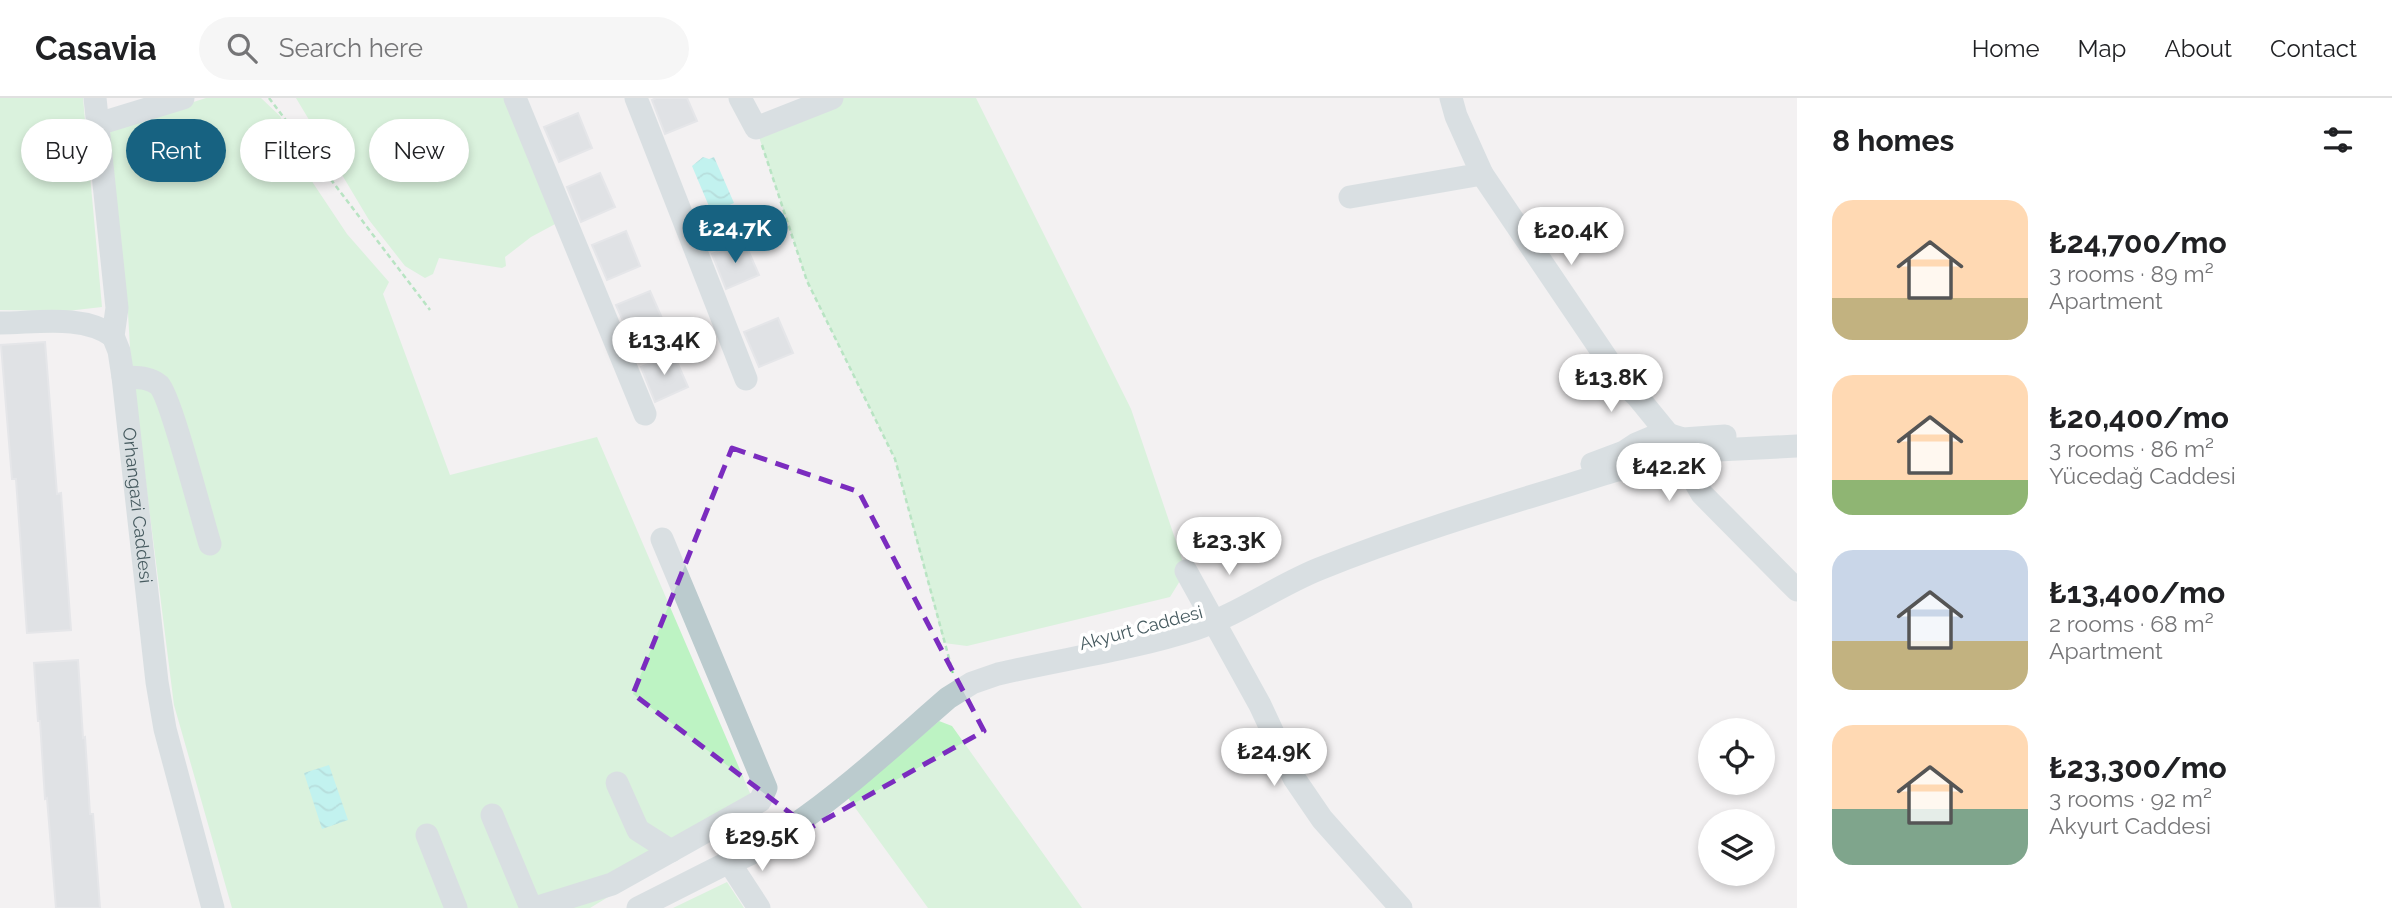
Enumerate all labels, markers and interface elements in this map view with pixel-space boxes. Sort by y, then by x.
search box [199,17,689,80]
text: Casavia [35,29,157,68]
icon: search [223,29,261,67]
text: Search here [279,33,423,63]
text: Home [1972,34,2040,63]
text: Map [2078,34,2126,63]
text: About [2164,34,2232,63]
text: Contact [2270,34,2357,63]
chip: Buy [21,119,112,182]
chip: Rent [126,119,226,182]
chip: Filters [240,119,355,182]
chip: New [369,119,469,182]
icon: filters [2319,121,2357,159]
text: 8 homes [1832,123,1954,158]
pin: ₺24.7K [678,206,792,265]
pin: ₺20.4K [1514,208,1628,267]
text: ₺24.7K [699,214,771,241]
text: ₺20.4K [1534,216,1608,243]
text: ₺24,700/mo [2049,225,2227,260]
icon: home [1888,228,1972,312]
text: 3 rooms · 89 m² [2049,260,2214,287]
text: Apartment [2049,287,2163,314]
pin: ₺13.4K [607,317,721,377]
text: ₺13.4K [628,326,700,353]
pin: ₺13.8K [1554,354,1668,414]
text: ₺13.8K [1575,363,1647,390]
text: ₺20,400/mo [2049,400,2229,435]
icon: home [1888,403,1972,487]
street label: Orhangazi Caddesi [119,426,157,584]
text: 3 rooms · 86 m² [2049,435,2214,462]
pin: ₺42.2K [1612,444,1726,503]
text: ₺42.2K [1632,452,1706,479]
text: Yücedağ Caddesi [2049,462,2236,489]
pin: ₺23.3K [1172,518,1286,577]
text: ₺23.3K [1193,526,1265,553]
text: ₺13,400/mo [2049,575,2225,610]
icon: home [1888,578,1972,662]
street label: Akyurt Caddesi [1077,601,1205,654]
text: 2 rooms · 68 m² [2049,610,2214,637]
text: Apartment [2049,637,2163,664]
map controls [1698,718,1775,886]
button: locate [1698,718,1775,795]
pin: ₺24.9K [1217,728,1331,788]
text: ₺24.9K [1237,737,1311,764]
text: ₺23,300/mo [2049,750,2227,785]
icon: home [1888,753,1972,837]
text: 3 rooms · 92 m² [2049,785,2212,812]
button: layers [1698,809,1775,886]
text: Akyurt Caddesi [2049,812,2211,839]
pin: ₺29.5K [705,814,819,873]
text: ₺29.5K [725,822,799,849]

